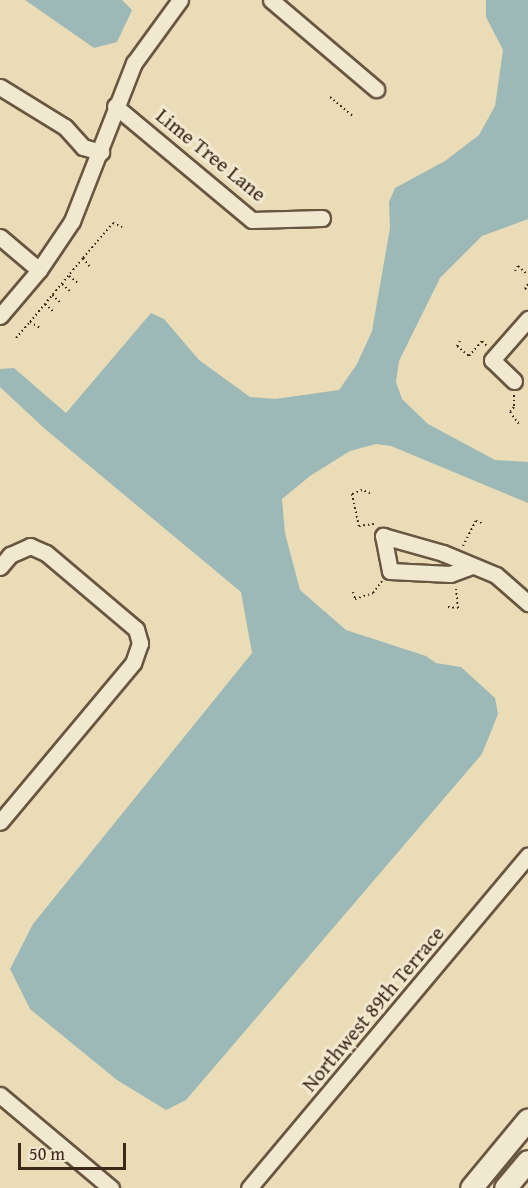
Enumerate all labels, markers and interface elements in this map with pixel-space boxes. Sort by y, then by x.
street label: Lime Tree Lane [151,103,271,207]
street label: Northwest 89th Terrace [296,921,450,1097]
scale bar [21,1131,129,1169]
text: 50 m [29,1140,65,1167]

